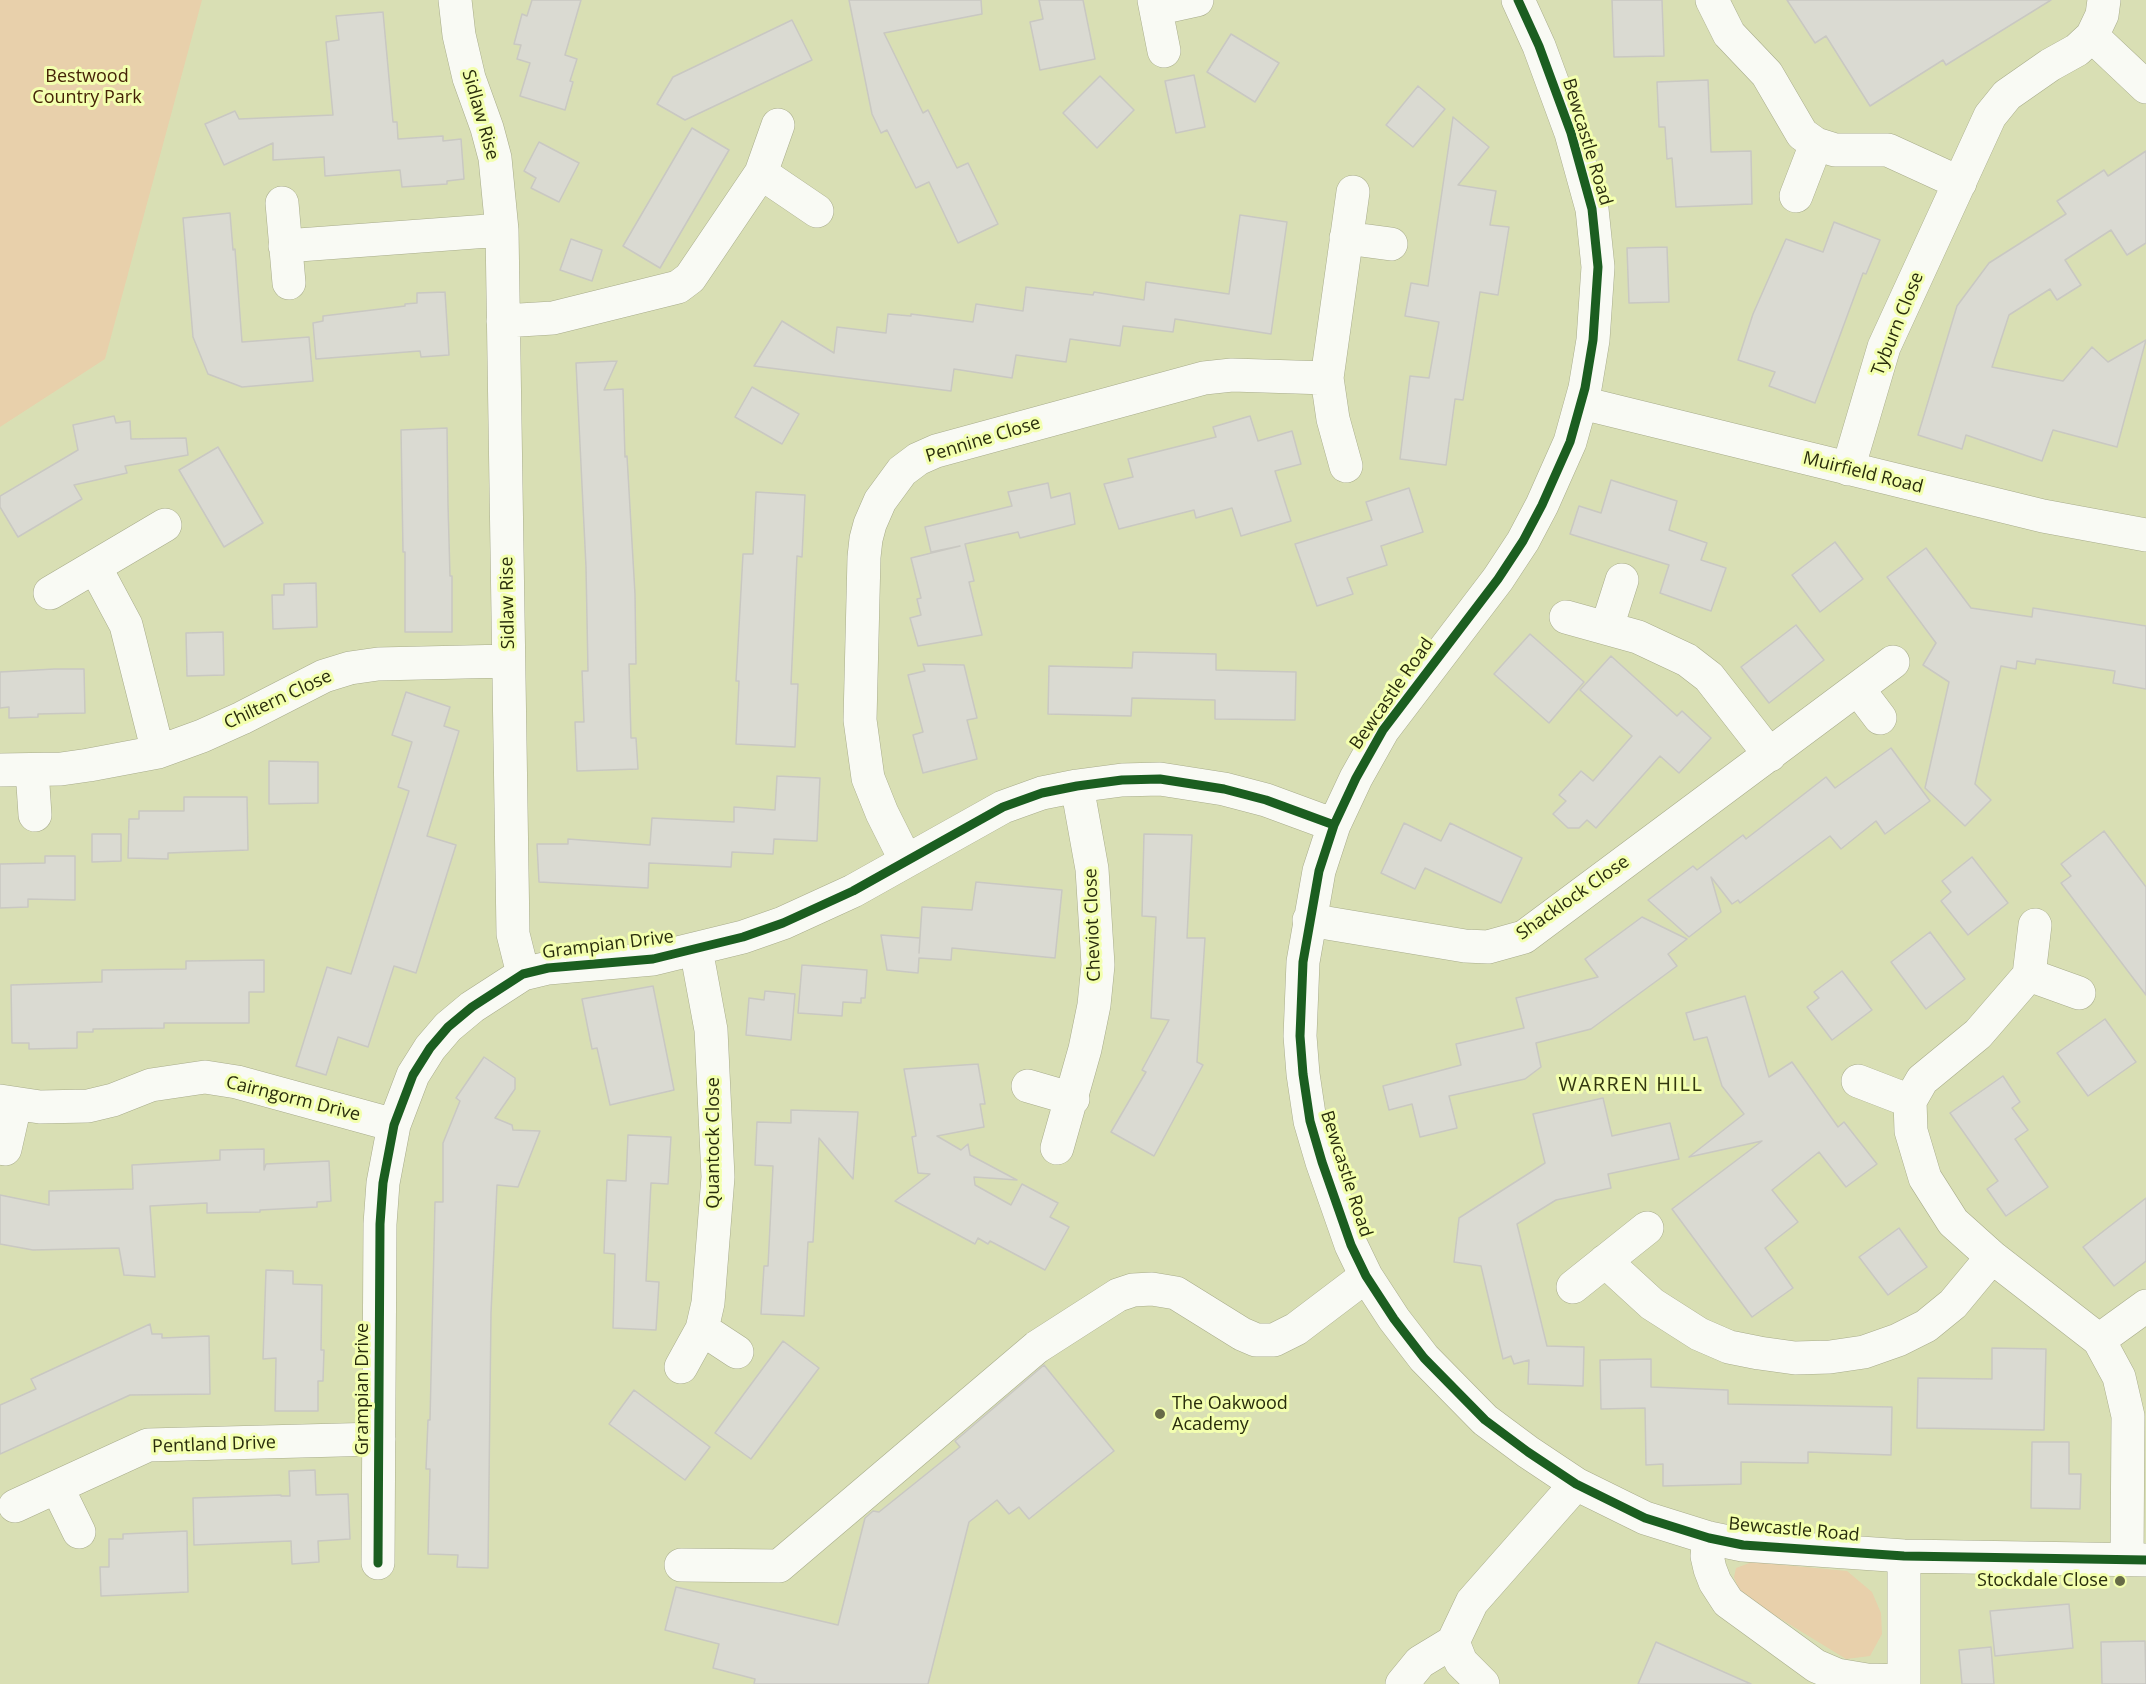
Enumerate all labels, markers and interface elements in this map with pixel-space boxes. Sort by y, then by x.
park label: Bestwood Country Park [32,66,142,109]
street label: Sidlaw Rise [457,67,503,163]
street label: Bewcastle Road [1557,76,1617,208]
street label: Tyburn Close [1867,269,1929,379]
street label: Pennine Close [923,412,1043,468]
street label: Muirfield Road [1801,448,1925,498]
street label: Sidlaw Rise [496,556,520,650]
street label: Bewcastle Road [1345,634,1439,754]
street label: Chiltern Close [221,666,335,734]
street label: Shacklock Close [1513,851,1633,945]
street label: Cheviot Close [1080,868,1106,982]
street label: Grampian Drive [541,926,675,964]
street label: Cairngorm Drive [224,1072,362,1126]
district label: WARREN HILL [1559,1073,1703,1097]
street label: Quantock Close [703,1077,725,1209]
street label: Bewcastle Road [1315,1108,1377,1240]
street label: Grampian Drive [352,1323,374,1455]
place label: The Oakwood Academy [1172,1393,1288,1436]
marker: The Oakwood Academy [1153,1407,1167,1421]
street label: Pentland Drive [152,1432,276,1458]
street label: Bewcastle Road [1728,1514,1860,1546]
place label: Stockdale Close [1977,1570,2108,1592]
marker: Stockdale Close [2113,1574,2127,1588]

